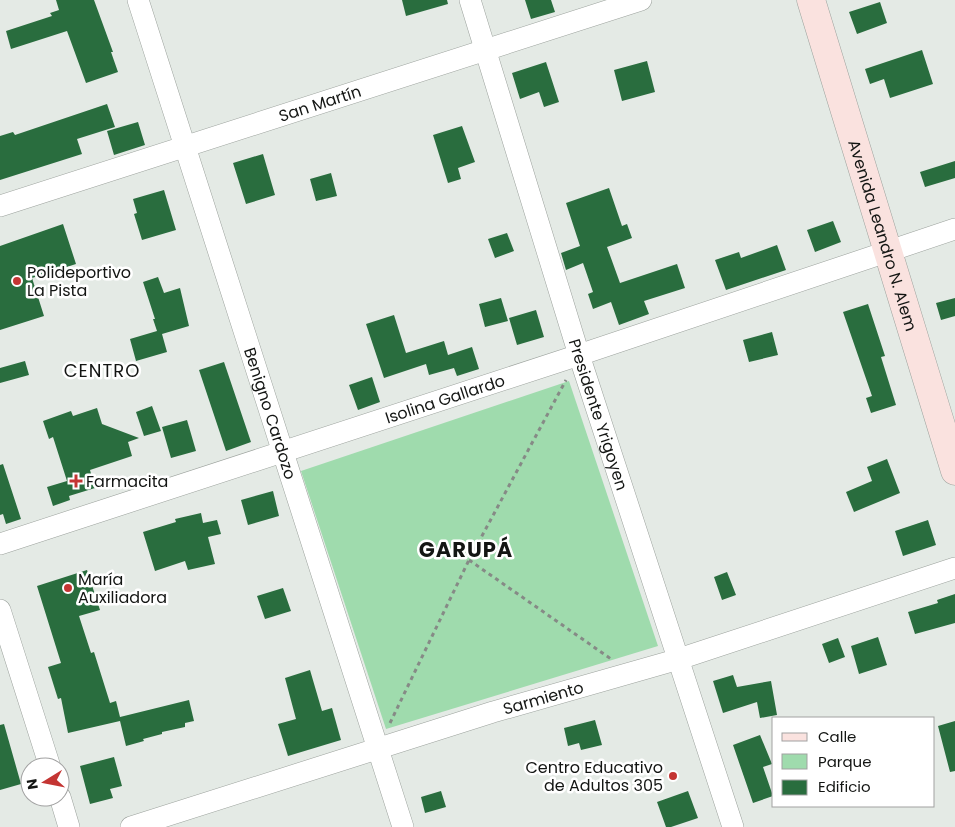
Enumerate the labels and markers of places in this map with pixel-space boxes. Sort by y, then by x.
place label: Polideportivo La Pista [27,261,131,302]
marker: Polideportivo La Pista [11,275,23,287]
place label: Farmacita [86,470,168,493]
marker: Farmacita [70,475,82,487]
place label: María Auxiliadora [78,568,167,609]
marker: María Auxiliadora [62,582,74,594]
place label: Centro Educativo de Adultos 305 [525,756,663,797]
marker: Centro Educativo de Adultos 305 [667,770,679,782]

